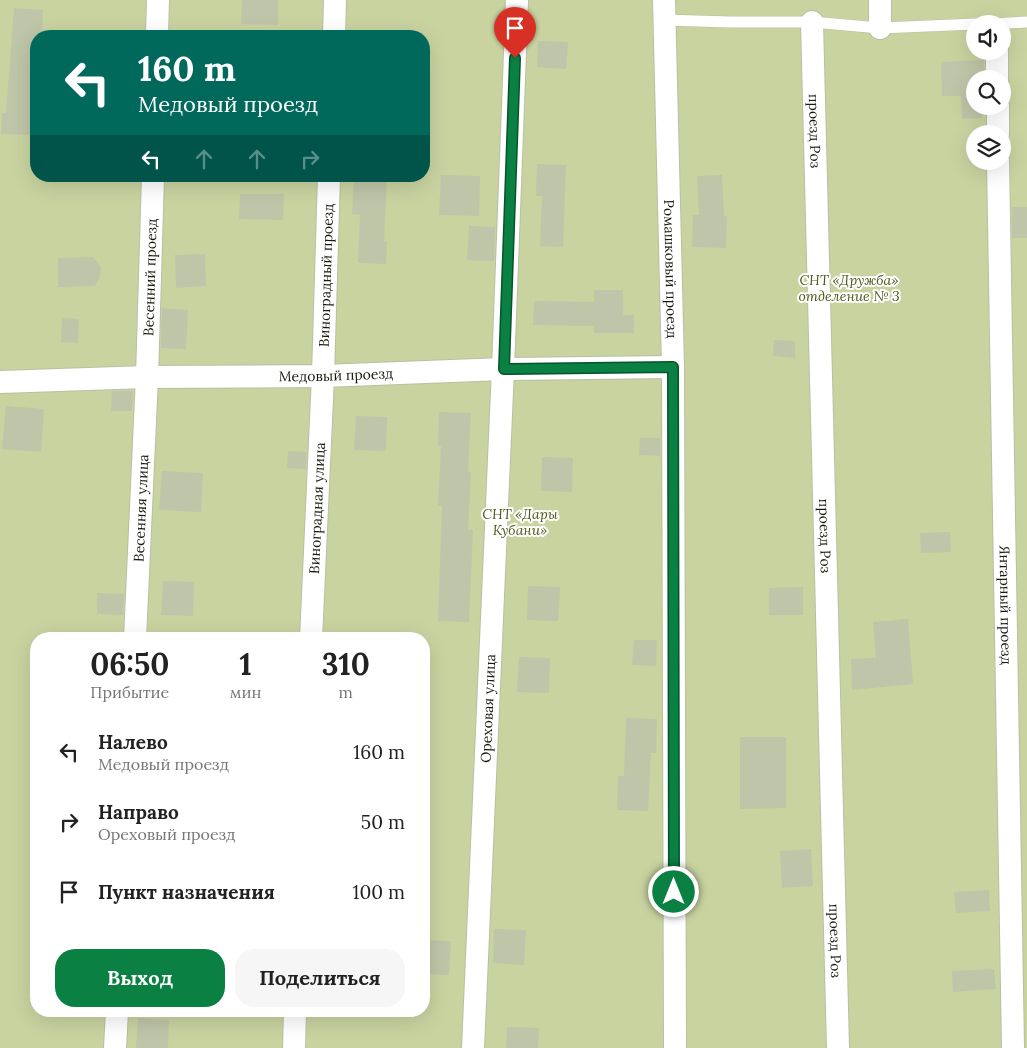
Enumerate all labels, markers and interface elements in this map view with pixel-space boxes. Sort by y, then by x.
pin [494,7,536,58]
icon: arrive [501,14,529,42]
map controls [966,15,1011,170]
button: sound [966,15,1011,60]
text: 160 m [138,46,236,91]
icon: left [55,50,120,115]
button: search [966,70,1011,115]
text: Медовый проезд [138,90,318,118]
street label: проезд Роз [805,94,825,169]
button: layers [966,125,1011,170]
icon: left [137,145,165,173]
icon: ahead [190,145,218,173]
icon: ahead [243,145,271,173]
icon: right [296,145,324,173]
street label: Ромашковый проезд [660,199,681,339]
street label: Виноградный проезд [315,203,337,347]
street label: Весенний проезд [139,218,161,336]
park label: СНТ «Дружба» отделение № 3 [798,271,900,305]
street label: Медовый проезд [279,364,394,385]
street label: Виноградная улица [305,442,329,574]
street label: Весенняя улица [130,454,152,562]
street label: проезд Роз [815,498,835,574]
park label: СНТ «Дары Кубани» [482,505,558,539]
street label: Янтарный проезд [995,545,1016,665]
text: 06:50 [90,645,169,683]
text: 1 [239,645,252,683]
text: 310 [322,645,370,683]
street label: Ореховая улица [477,654,499,763]
text: Прибытие [90,682,169,702]
text: мин [230,682,261,702]
text: m [339,682,353,702]
text: Налево [98,730,168,754]
icon: left [55,738,83,766]
text: 160 m [353,740,405,764]
text: Медовый проезд [98,754,229,774]
text: Направо [98,800,179,824]
icon: right [55,808,83,836]
text: 50 m [361,810,405,834]
text: Ореховый проезд [98,824,235,844]
position arrow [647,865,699,917]
icon: arrive [55,878,83,906]
text: Пункт назначения [98,880,275,904]
text: 100 m [353,880,405,904]
street label: проезд Роз [825,903,845,979]
button: Выход [55,949,225,1007]
button: Поделиться [235,949,405,1007]

